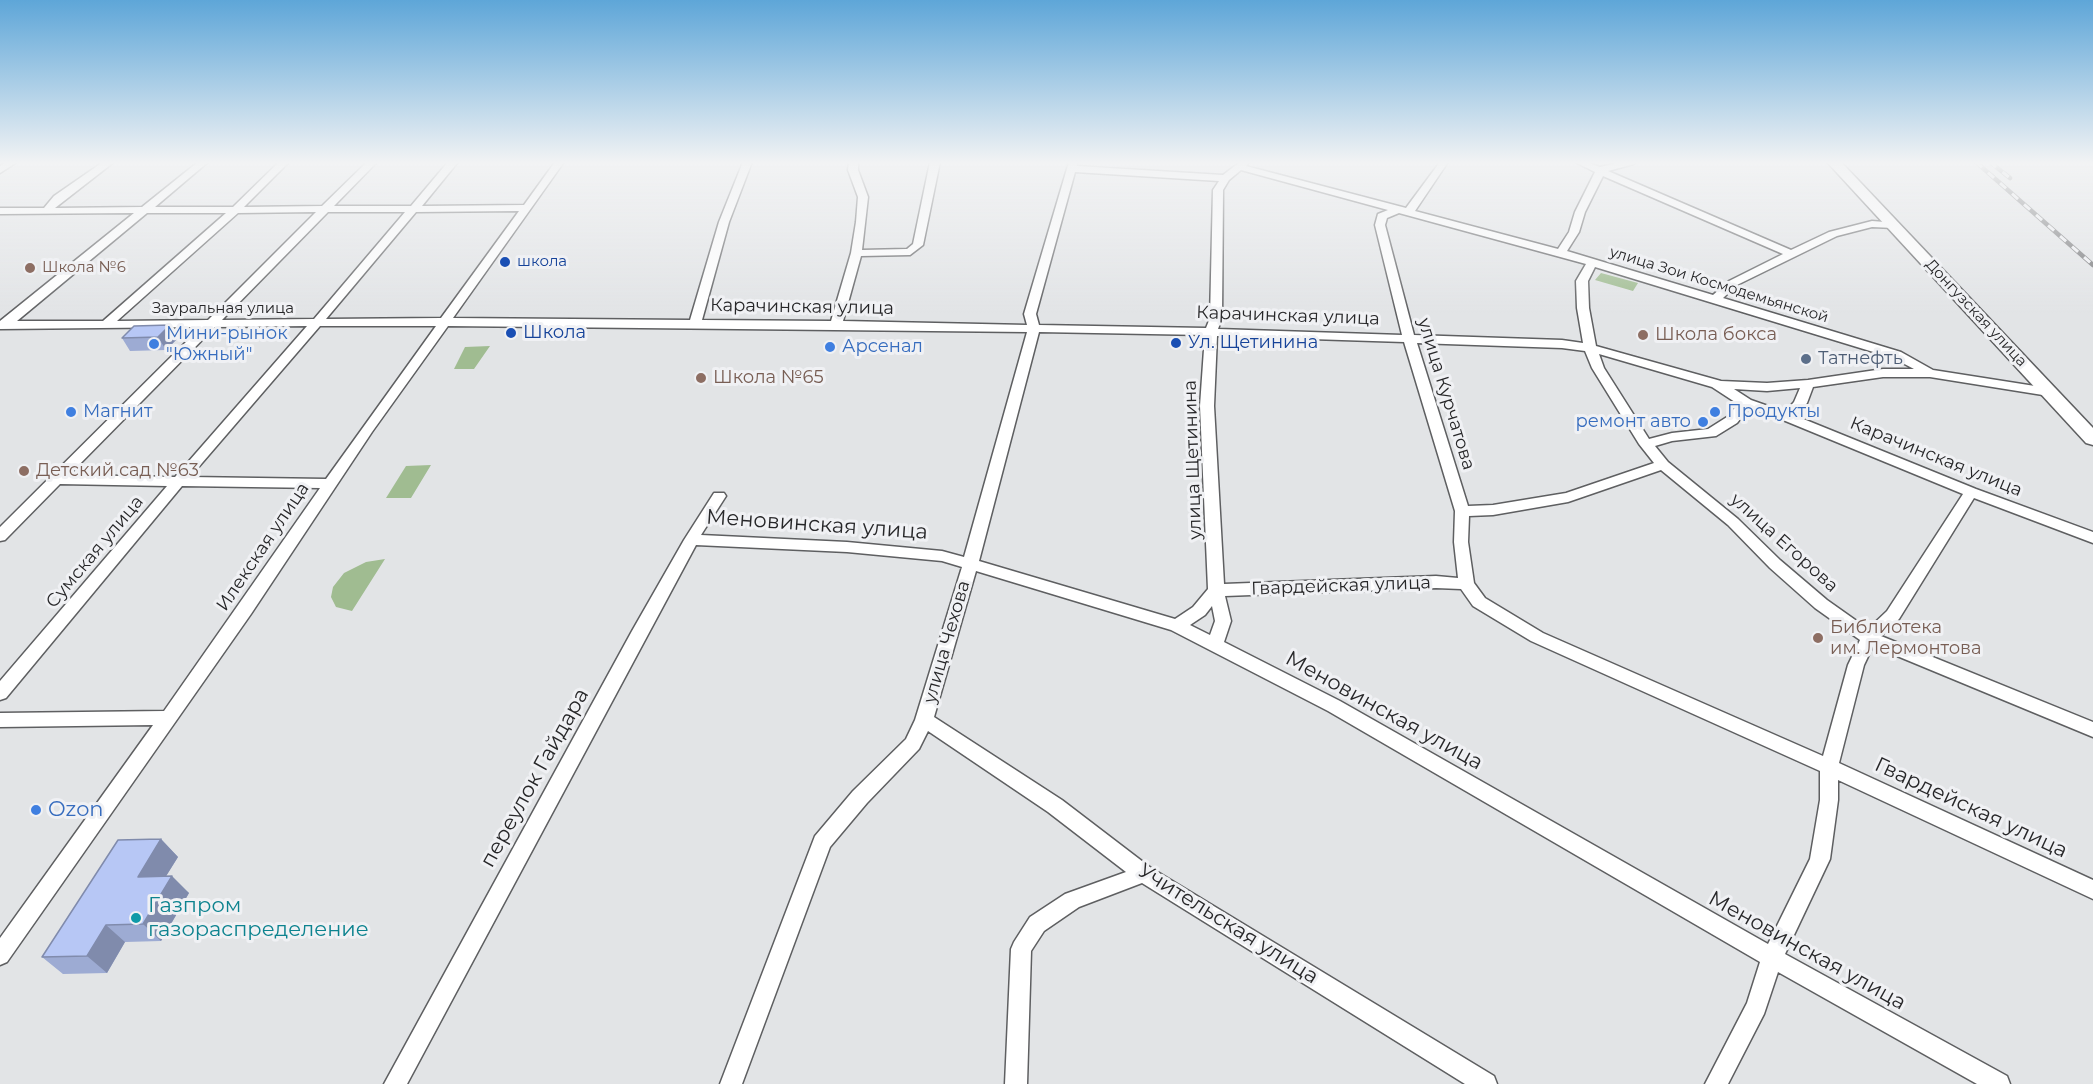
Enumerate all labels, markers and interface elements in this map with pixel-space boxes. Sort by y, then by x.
street label: улица Зои Космодемьянской [1607,243,1831,327]
place label: школа [517,253,567,271]
marker: школа [498,255,512,269]
street label: Донгузская улица [1922,255,2030,371]
place label: Школа №6 [42,259,126,277]
marker: Школа №6 [23,261,37,275]
street label: Карачинская улица [710,295,894,319]
street label: Зауральная улица [152,300,294,318]
street label: Карачинская улица [1196,302,1380,330]
street label: улица Курчатова [1413,315,1479,473]
place label: Школа [523,322,586,344]
place label: Мини-рынок "Южный" [166,323,288,366]
place label: Школа бокса [1655,324,1777,346]
marker: Школа [504,326,518,340]
marker: Школа бокса [1636,328,1650,342]
place label: Ул. Щетинина [1188,332,1318,354]
place label: Арсенал [842,336,923,358]
marker: Ул. Щетинина [1169,336,1183,350]
marker: Мини-рынок "Южный" [147,337,161,351]
marker: Арсенал [823,340,837,354]
place label: Татнефть [1818,348,1903,370]
marker: Татнефть [1799,352,1813,366]
place label: Школа №65 [713,367,824,389]
marker: Школа №65 [694,371,708,385]
street label: улица Щетинина [1179,380,1207,540]
place label: Магнит [83,401,152,423]
place label: Продукты [1727,401,1820,423]
marker: Магнит [64,405,78,419]
marker: Продукты [1708,405,1722,419]
place label: ремонт авто [1576,411,1691,433]
street label: Карачинская улица [1847,413,2025,501]
marker: ремонт авто [1696,415,1710,429]
place label: Детский сад №63 [36,460,199,482]
marker: Детский сад №63 [17,464,31,478]
street label: Илекская улица [212,479,314,615]
street label: улица Егорова [1726,489,1842,597]
street label: Сумская улица [42,491,148,613]
street label: Меновинская улица [705,505,929,545]
street label: Гвардейская улица [1251,572,1431,600]
street label: улица Чехова [919,578,975,706]
place label: Библиотека им. Лермонтова [1830,617,1982,660]
marker: Библиотека им. Лермонтова [1811,631,1825,645]
street label: Меновинская улица [1281,646,1487,776]
street label: переулок Гайдара [475,684,595,872]
street label: Гвардейская улица [1871,752,2071,864]
place label: Ozon [48,797,104,823]
marker: Ozon [29,803,43,817]
street label: Учительская улица [1133,858,1323,990]
street label: Меновинская улица [1704,886,1910,1016]
place label: Газпром газораспределение [148,893,369,943]
marker: Газпром газораспределение [129,911,143,925]

